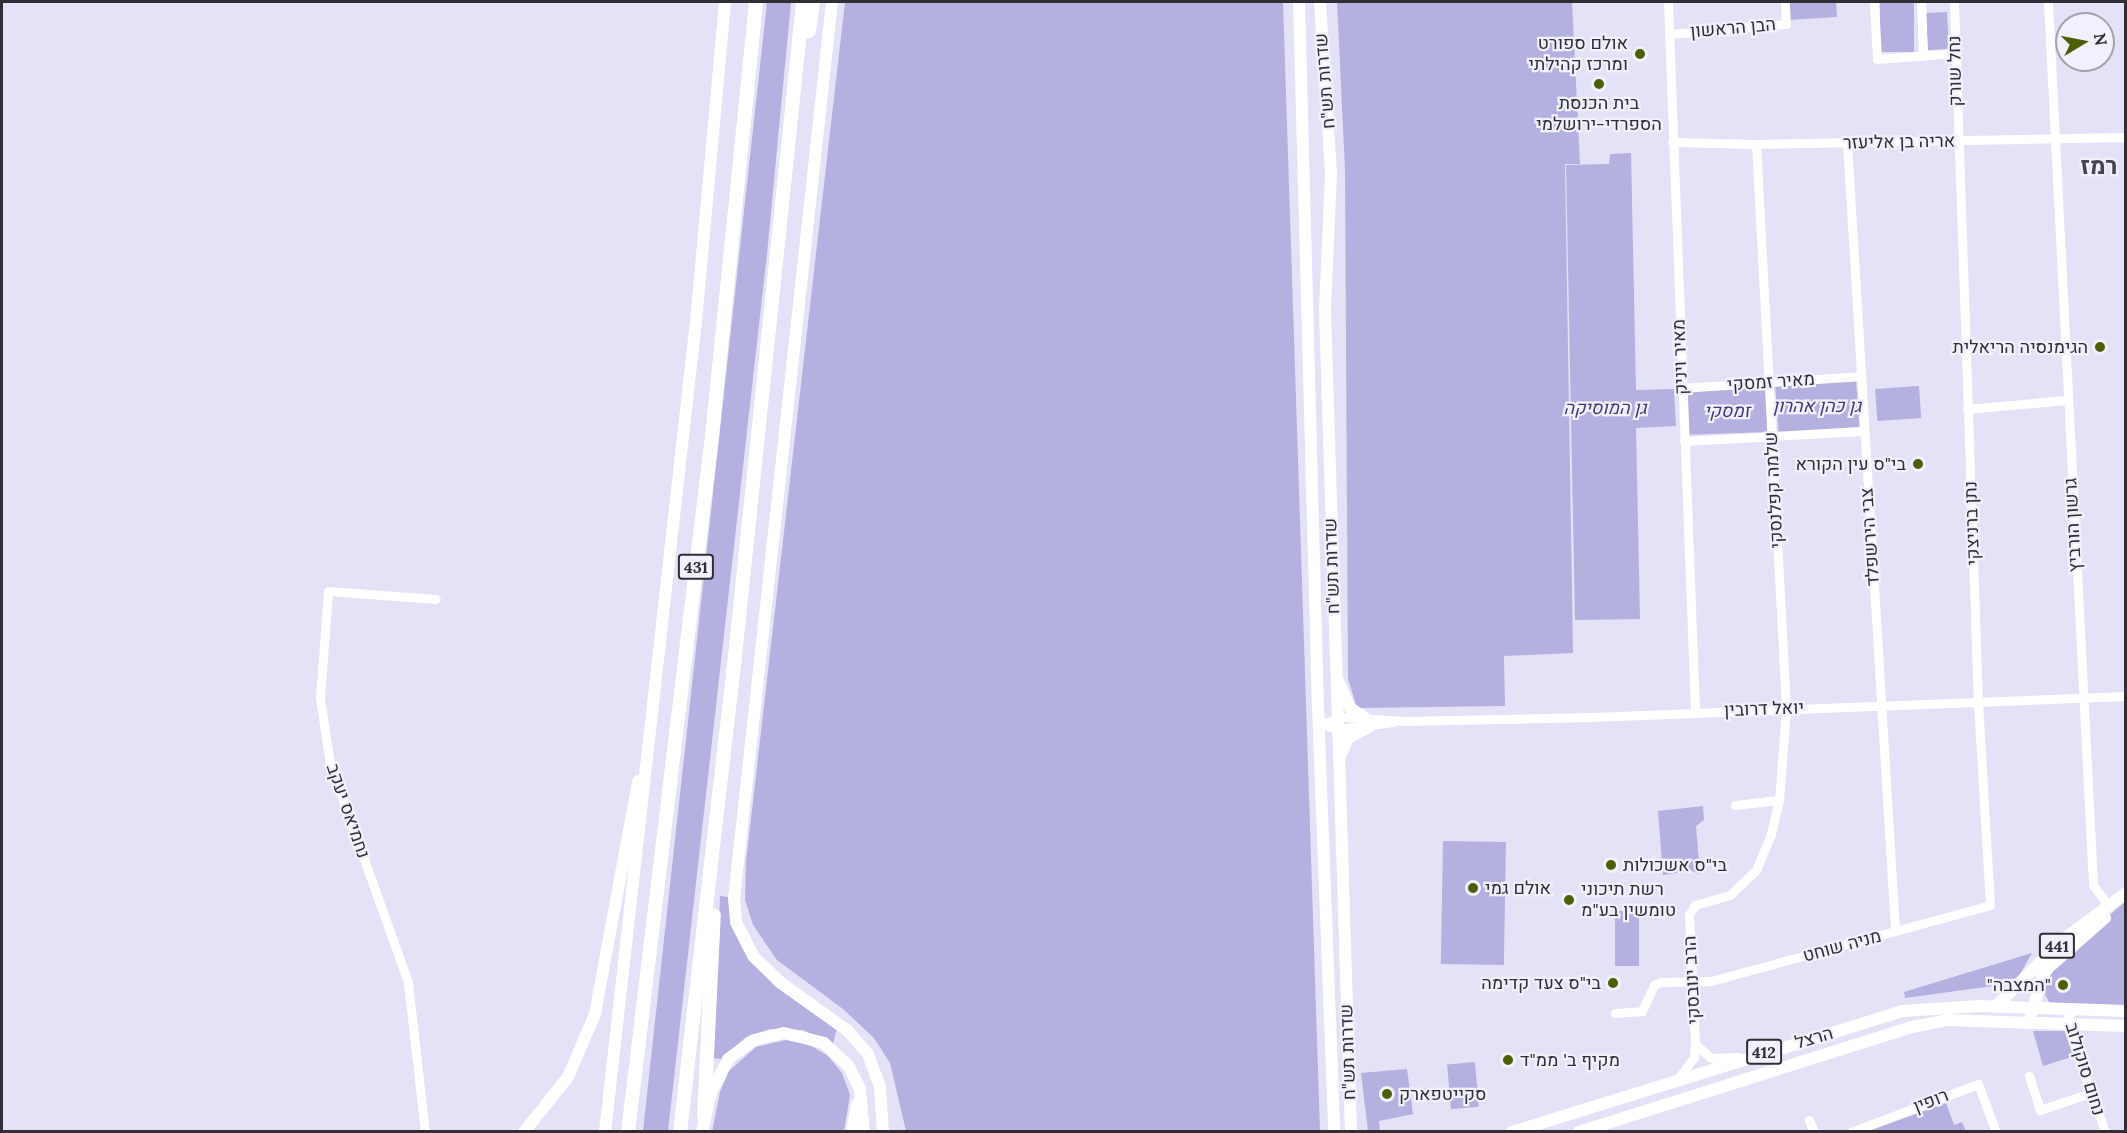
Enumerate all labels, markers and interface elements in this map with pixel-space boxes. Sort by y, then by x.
north arrow [2055,12,2115,72]
street label: הבן הראשון [1689,14,1777,42]
text: N [2090,31,2112,47]
street label: שדרות תש"ח [1310,32,1340,130]
place label: אולם ספורט ומרכז קהילתי [1529,33,1628,76]
street label: נחל שורק [1944,35,1966,107]
marker: אולם ספורט ומרכז קהילתי [1633,47,1647,61]
marker: בית הכנסת הספרדי-ירושלמי [1592,77,1606,91]
place label: בית הכנסת הספרדי-ירושלמי [1536,93,1662,136]
street label: אריה בן אליעזר [1843,130,1955,154]
district label: רמז [2080,152,2118,180]
street label: מאיר ויניק [1668,319,1692,395]
place label: הגימנסיה הריאלית [1953,336,2088,358]
marker: הגימנסיה הריאלית [2093,340,2107,354]
street label: מאיר זמסקי [1726,368,1816,396]
park label: גן כהן אהרון [1773,395,1861,417]
park label: גן המוסיקה [1564,397,1646,419]
park label: זמסקי [1704,400,1750,422]
street label: שלמה קפלנסקי [1760,431,1788,549]
place label: בי"ס עין הקורא [1795,453,1906,475]
marker: בי"ס עין הקורא [1911,457,1925,471]
street label: גרשון הורביץ [2060,477,2086,573]
street label: נתן ברניצקי [1960,480,1984,566]
street label: צבי הירשפלד [1856,487,1884,587]
street label: שדרות תש"ח [1320,517,1344,615]
road number: 431 [676,554,716,580]
street label: יואל דרובין [1724,697,1804,721]
street label: נחמיאס יעקב [322,761,374,861]
place label: בי"ס אשכולות [1623,854,1727,876]
marker: בי"ס אשכולות [1604,858,1618,872]
place label: אולם גמי [1485,877,1551,899]
place label: רשת תיכוני טומשין בע"מ [1581,879,1676,922]
marker: אולם גמי [1466,881,1480,895]
marker: רשת תיכוני טומשין בע"מ [1562,893,1576,907]
street label: מניה שוחט [1800,925,1884,967]
road number: 441 [2038,933,2076,959]
street label: הרב ינובסקי [1679,935,1705,1025]
place label: בי"ס צעד קדימה [1481,972,1601,994]
place label: "המצבה" [1987,974,2051,996]
marker: בי"ס צעד קדימה [1606,976,1620,990]
marker: "המצבה" [2056,978,2070,992]
street label: שדרות תש"ח [1336,1003,1360,1101]
street label: נחום סוקולוב [2061,1020,2109,1118]
street label: הרצל [1793,1022,1835,1054]
road number: 412 [1746,1039,1782,1065]
place label: מקיף ב' ממ"ד [1520,1049,1620,1071]
marker: מקיף ב' ממ"ד [1501,1053,1515,1067]
place label: סקייטפארק [1399,1083,1486,1105]
street label: רופין [1910,1084,1952,1118]
marker: סקייטפארק [1380,1087,1394,1101]

